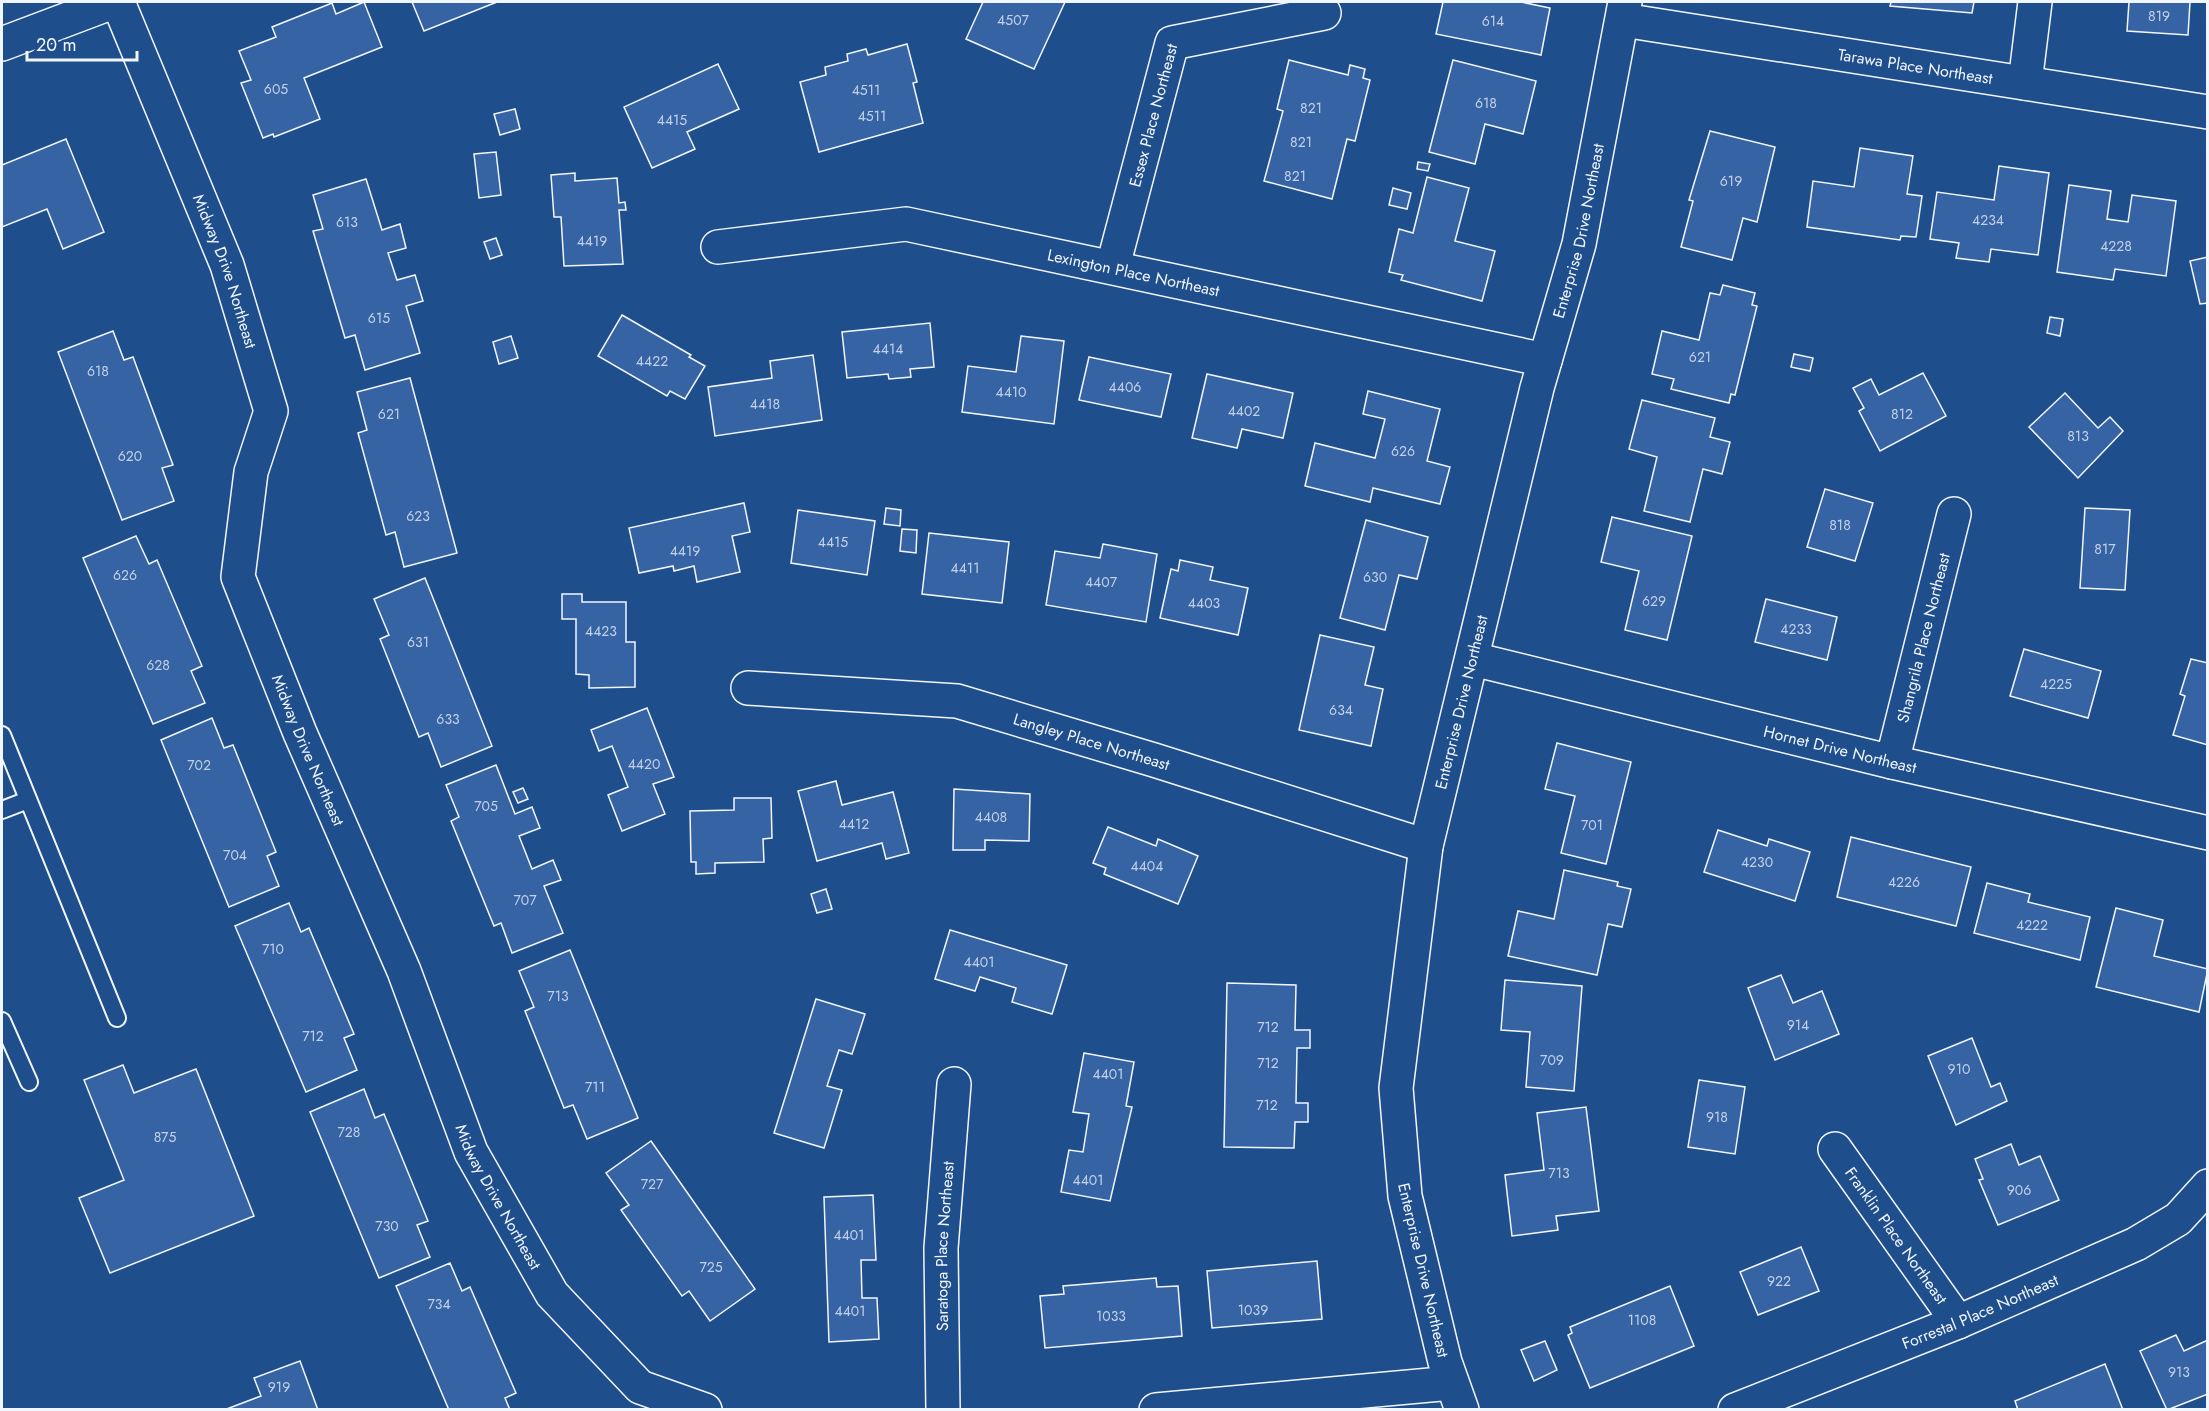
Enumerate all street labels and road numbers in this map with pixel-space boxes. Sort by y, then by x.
street label: Essex Place Northeast [1123,41,1183,189]
street label: Tarawa Place Northeast [1836,43,1994,90]
street label: Enterprise Drive Northeast [1547,141,1610,321]
street label: Midway Drive Northeast [187,191,263,351]
street label: Lexington Place Northeast [1045,243,1222,302]
street label: Shangrila Place Northeast [1891,550,1956,725]
street label: Enterprise Drive Northeast [1429,612,1494,792]
street label: Midway Drive Northeast [266,671,350,830]
street label: Langley Place Northeast [1011,708,1173,776]
street label: Hornet Drive Northeast [1761,720,1919,779]
street label: Midway Drive Northeast [450,1121,547,1274]
street label: Saratoga Place Northeast [930,1160,960,1331]
street label: Franklin Place Northeast [1839,1162,1953,1309]
street label: Enterprise Drive Northeast [1392,1181,1455,1360]
street label: Forrestal Place Northeast [1898,1268,2062,1355]

